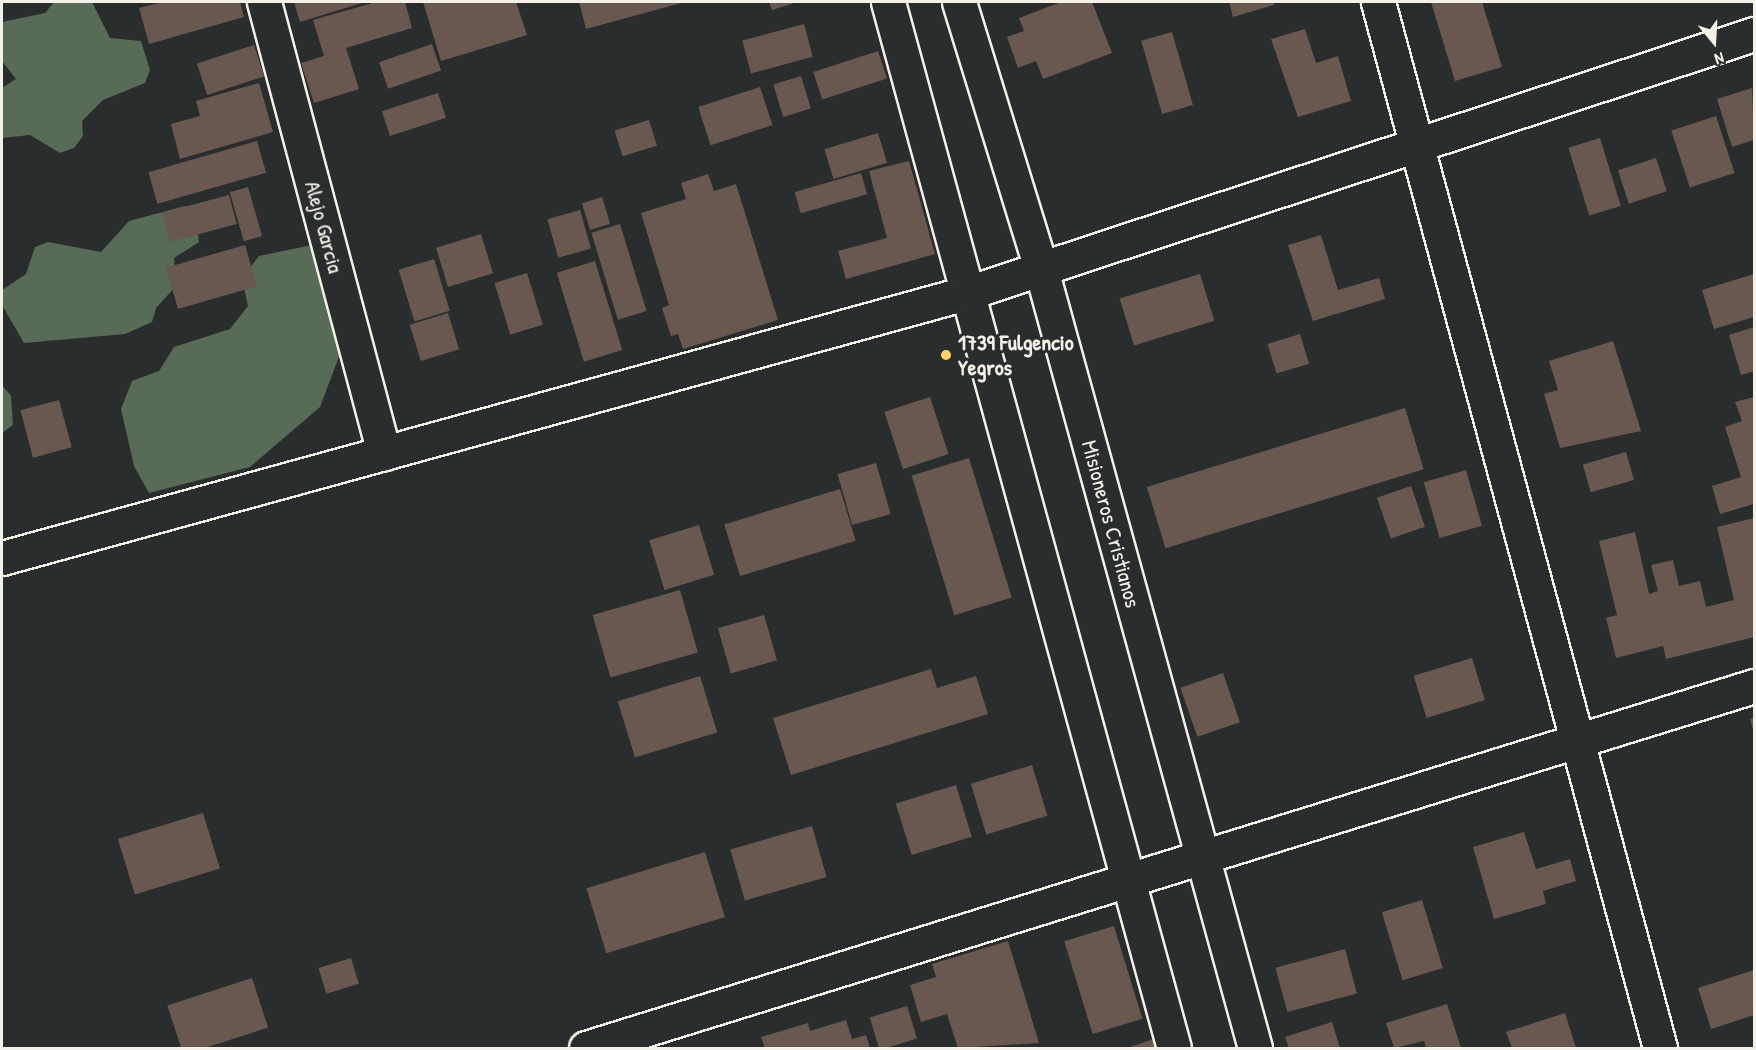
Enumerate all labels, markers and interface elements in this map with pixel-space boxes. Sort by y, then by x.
north arrow [1684,12,1744,72]
text: N [1712,47,1727,71]
street label: Alejo Garcia [299,178,349,276]
place label: 1739 Fulgencio Yegros [958,329,1074,380]
marker: 1739 Fulgencio Yegros [939,348,953,362]
street label: Misioneros Cristianos [1076,437,1146,611]

